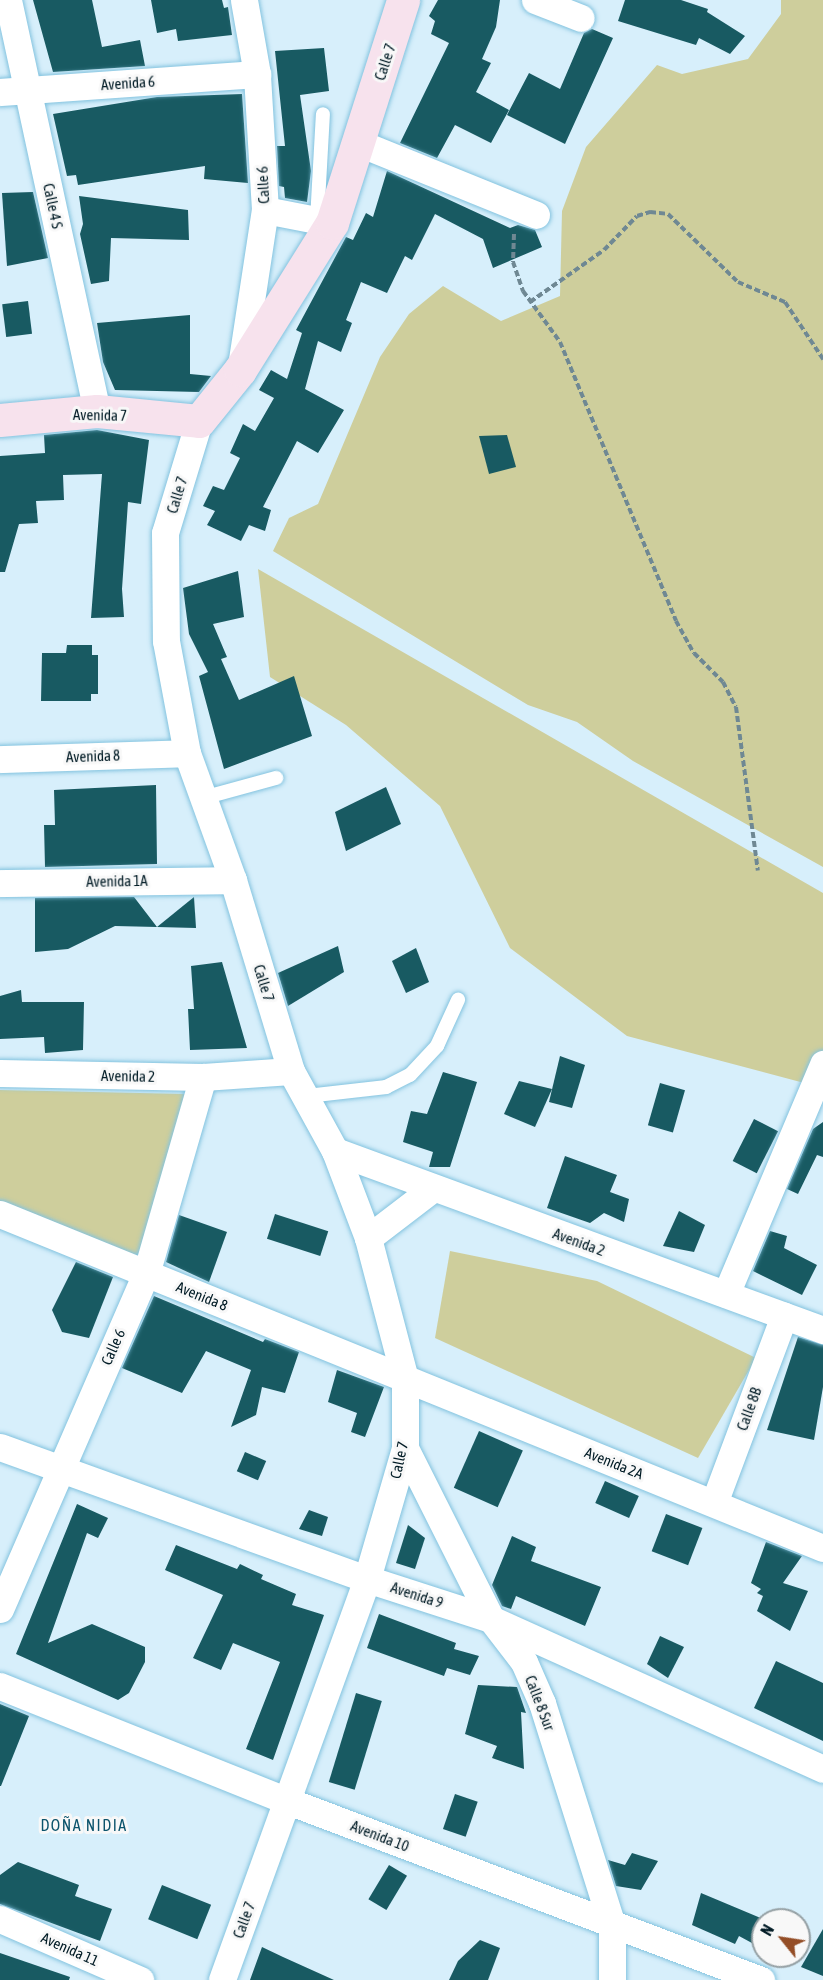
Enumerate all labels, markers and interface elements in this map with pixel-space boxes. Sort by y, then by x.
street label: Calle 7 [371,41,399,83]
street label: Avenida 6 [100,72,156,94]
street label: Calle 6 [253,166,273,204]
street label: Calle 4 S [39,182,67,230]
street label: Avenida 7 [73,406,127,424]
street label: Calle 7 [163,474,191,516]
street label: Avenida 8 [66,746,120,766]
street label: Avenida 1A [86,871,148,891]
street label: Calle 7 [250,962,278,1004]
street label: Avenida 2 [101,1067,155,1085]
street label: Avenida 2 [551,1224,607,1260]
street label: Avenida 8 [174,1278,230,1314]
street label: Calle 6 [97,1326,129,1368]
street label: Calle 8B [733,1385,765,1433]
street label: Calle 7 [386,1440,412,1480]
street label: Avenida 2A [582,1443,646,1483]
street label: Avenida 9 [388,1578,446,1612]
street label: Calle 8 Sur [521,1673,559,1733]
district label: DOÑA NIDIA [40,1815,128,1835]
street label: Avenida 10 [348,1817,412,1855]
street label: Calle 7 [229,1899,259,1941]
north arrow [751,1908,811,1968]
text: N [757,1921,777,1939]
street label: Avenida 11 [38,1928,102,1970]

